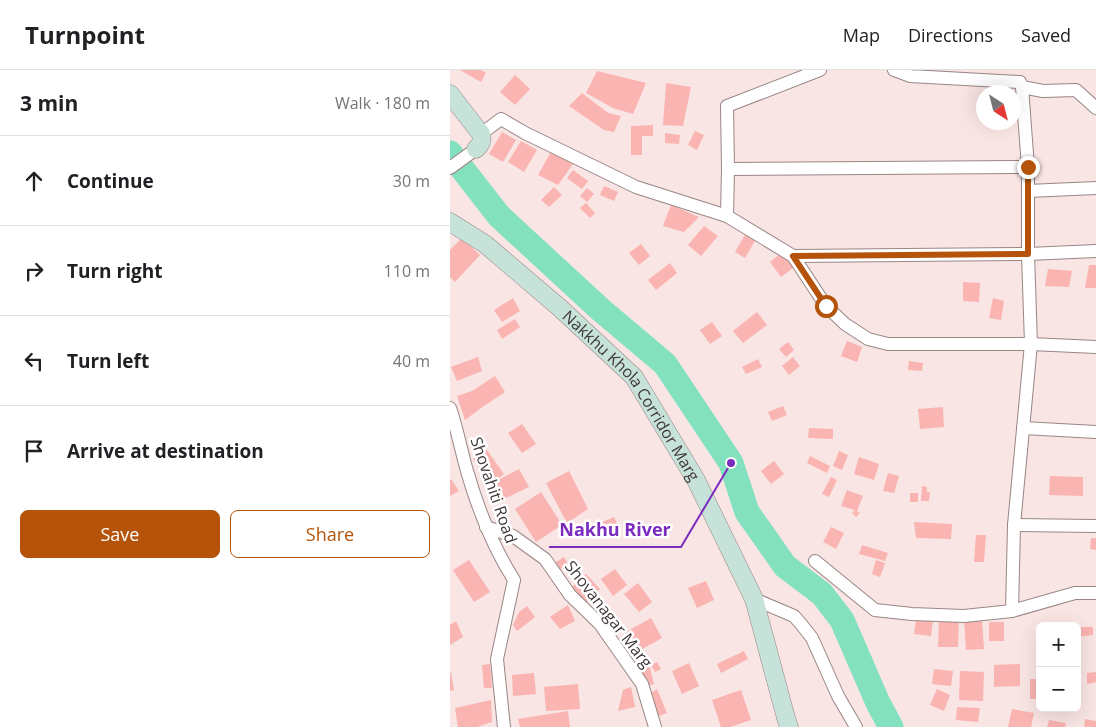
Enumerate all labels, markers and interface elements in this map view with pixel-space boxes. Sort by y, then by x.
text: Turnpoint [25,18,145,51]
text: Map [843,23,880,47]
text: Directions [908,23,993,47]
text: Saved [1021,23,1071,47]
north arrow [976,85,1021,130]
text: 3 min [20,89,78,117]
text: Walk · 180 m [335,92,430,114]
route end [1017,156,1040,179]
icon: ahead [20,167,48,195]
text: Continue [67,168,154,194]
text: 30 m [393,170,430,192]
icon: right [20,257,48,285]
text: Turn right [67,258,162,284]
text: 110 m [384,260,430,282]
route start [815,295,838,318]
street label: Nakkhu Khola Corridor Marg [558,305,705,485]
icon: left [20,347,48,375]
text: Turn left [67,348,149,374]
text: 40 m [393,350,430,372]
street label: Shovahiti Road [466,434,522,546]
icon: arrive [20,437,48,465]
text: Arrive at destination [67,438,264,464]
button: Save [20,510,220,558]
button: Share [230,510,430,558]
callout: Nakhu River [549,514,681,547]
text: Nakhu River [559,517,671,541]
street label: Shovanagar Marg [560,556,658,672]
map controls [1036,622,1081,712]
button: + [1036,622,1081,667]
button: − [1036,667,1081,712]

